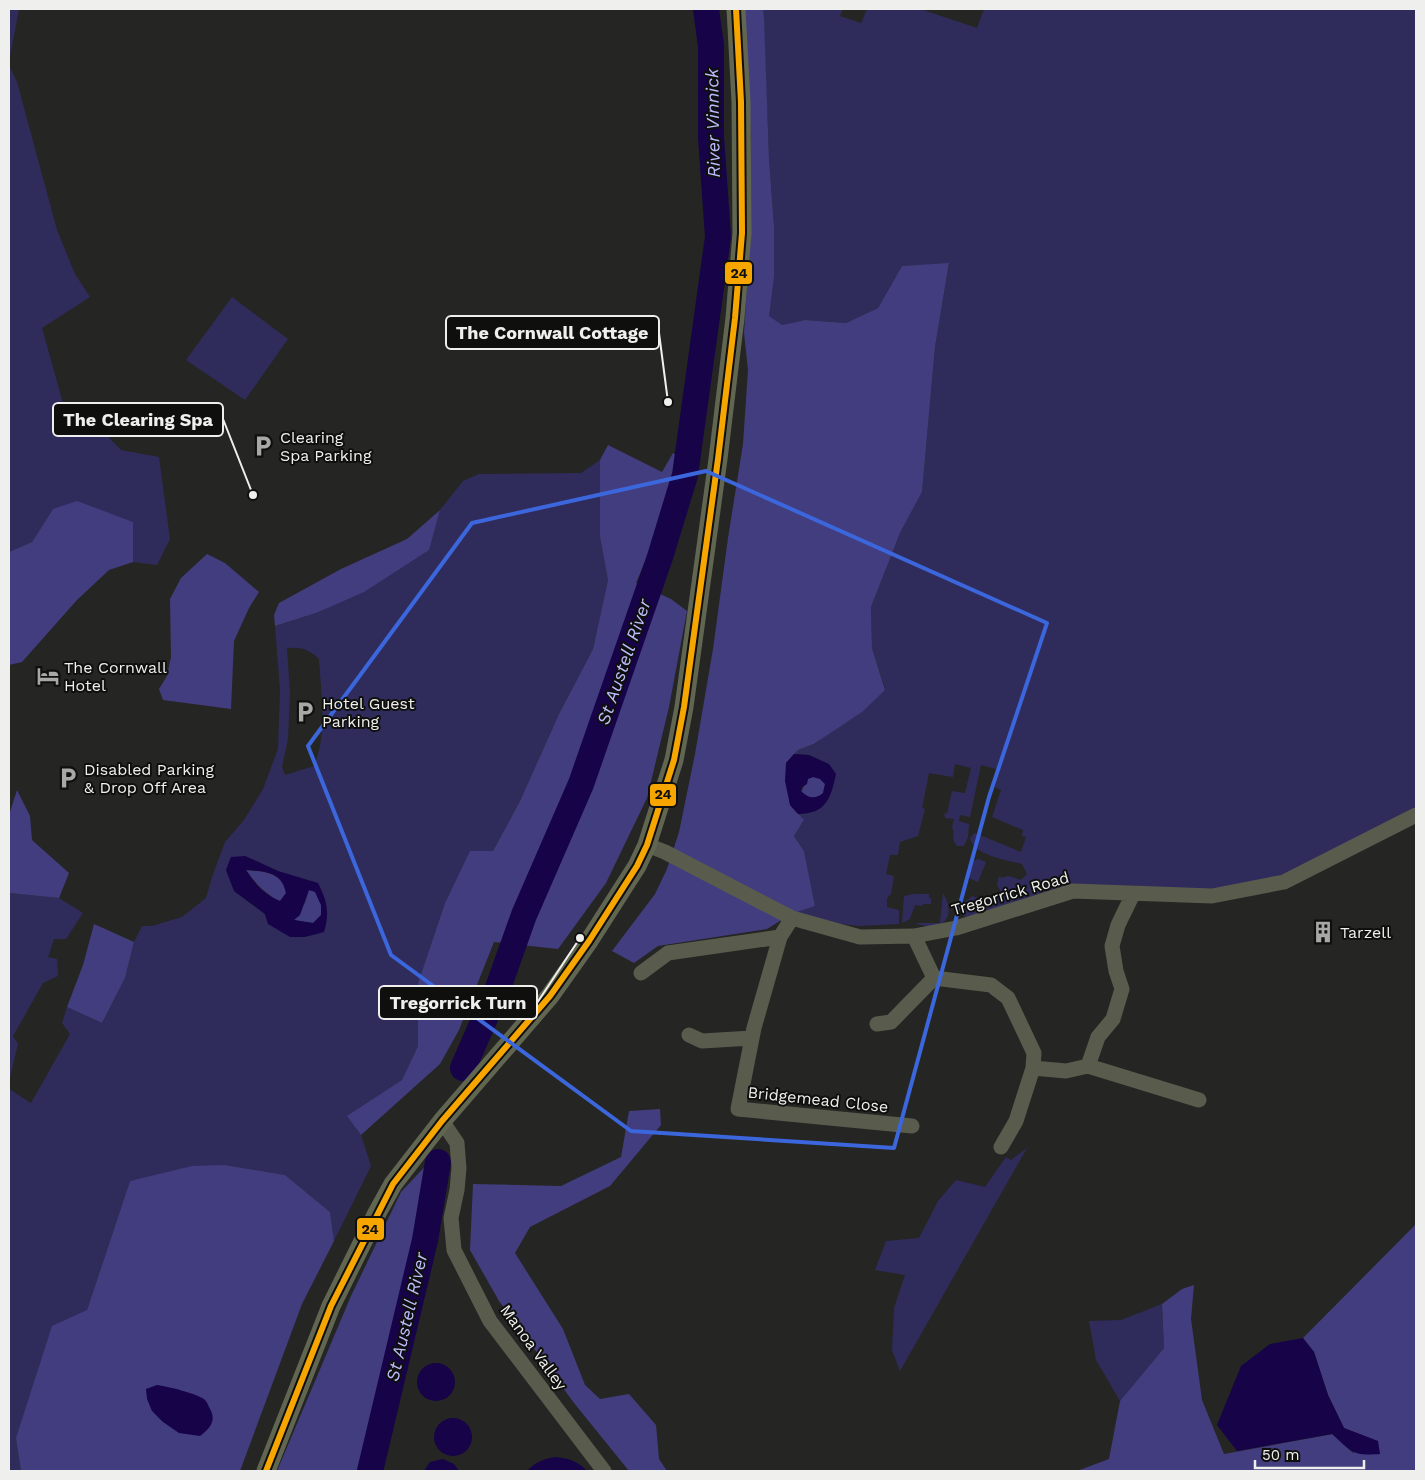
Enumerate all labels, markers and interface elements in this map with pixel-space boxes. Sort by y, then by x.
water label: River Vinnick [701,67,724,178]
line badge: 24 [724,261,753,285]
text: 24 [730,265,748,281]
callout: The Cornwall Cottage [446,316,659,349]
text: The Cornwall Cottage [456,322,648,343]
callout: The Clearing Spa [53,403,223,436]
text: The Clearing Spa [63,409,214,430]
place label: Clearing Spa Parking [280,428,372,465]
parking icon: Clearing Spa Parking [250,433,276,459]
water label: St Austell River [592,595,655,728]
place label: The Cornwall Hotel [64,658,167,695]
hotel icon: The Cornwall Hotel [35,663,61,689]
place label: Hotel Guest Parking [322,694,415,731]
parking icon: Hotel Guest Parking [292,699,318,725]
place label: Disabled Parking & Drop Off Area [84,760,214,797]
parking icon: Disabled Parking & Drop Off Area [55,765,81,791]
line badge: 24 [649,783,677,807]
text: 24 [654,786,672,802]
street label: Tregorrick Road [949,868,1071,919]
building icon: Tarzell [1310,919,1336,945]
place label: Tarzell [1340,923,1391,942]
callout: Tregorrick Turn [379,986,537,1019]
text: Tregorrick Turn [390,992,526,1013]
street label: Bridgemead Close [747,1083,889,1116]
line badge: 24 [356,1217,385,1241]
text: 24 [361,1221,379,1237]
water label: St Austell River [381,1249,432,1383]
street label: Manoa Valley [496,1301,571,1394]
scale bar [1255,1438,1364,1470]
text: 50 m [1262,1446,1299,1464]

